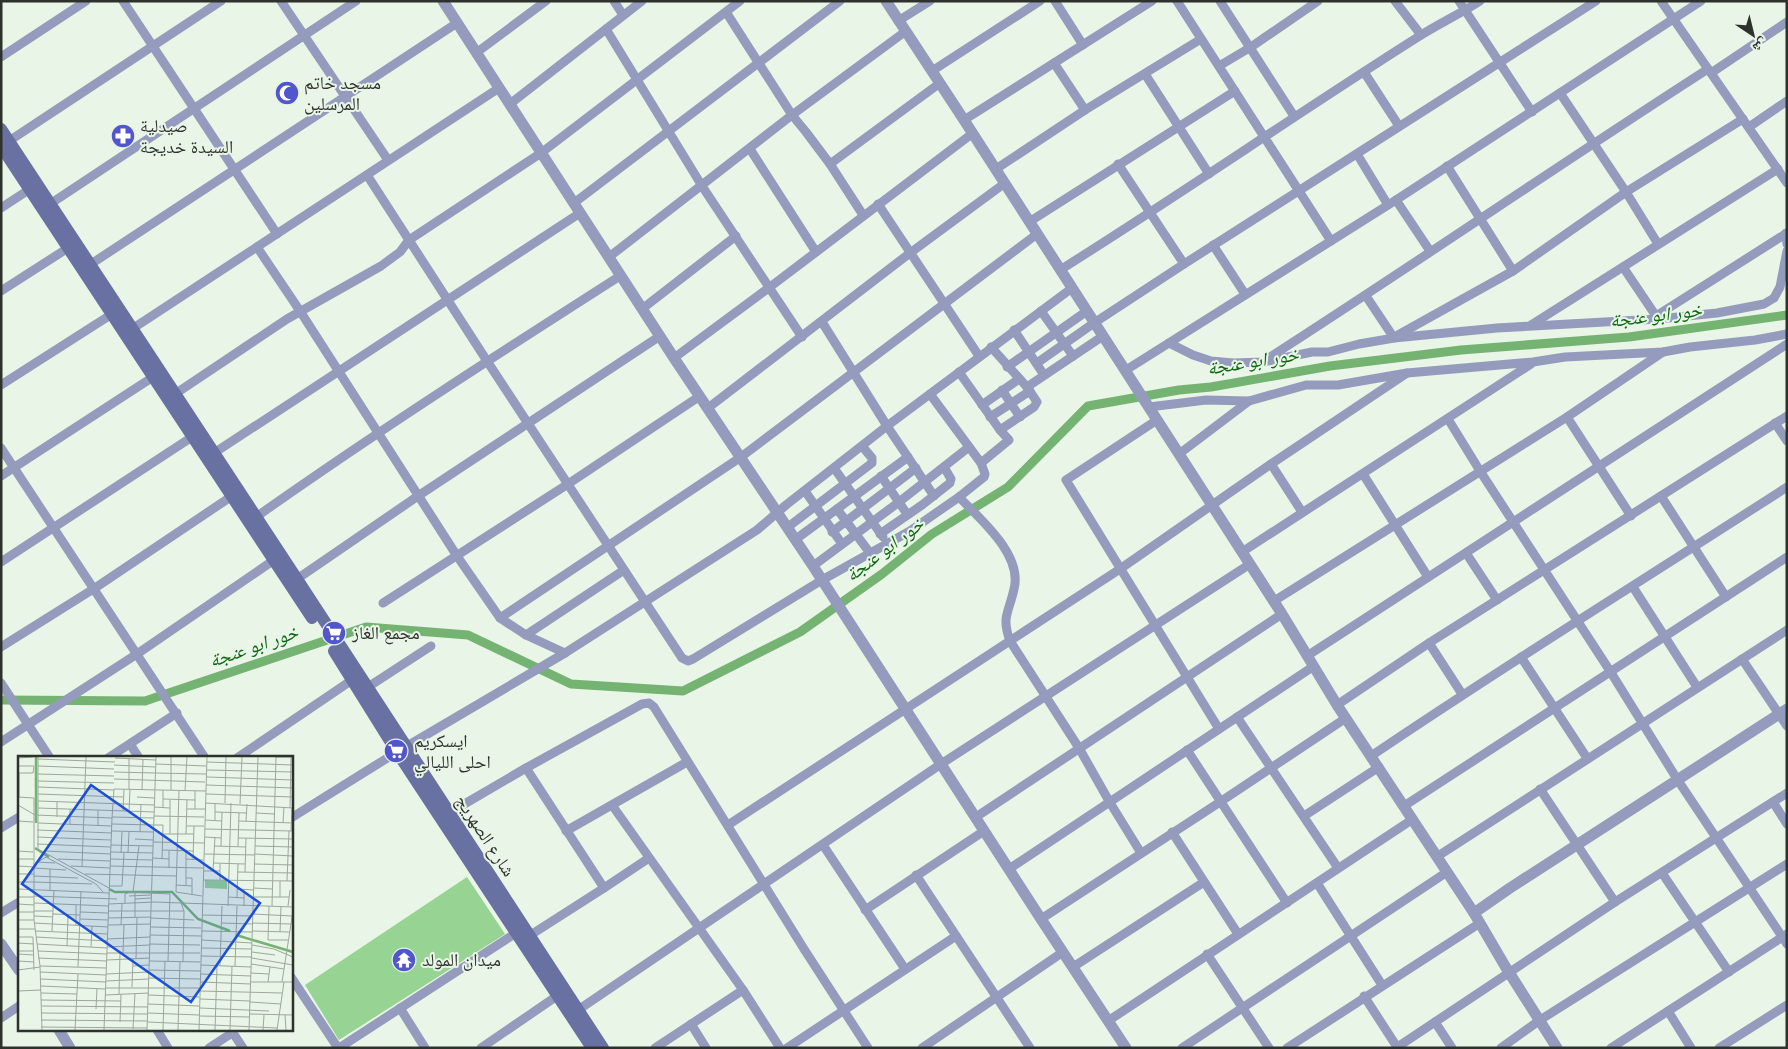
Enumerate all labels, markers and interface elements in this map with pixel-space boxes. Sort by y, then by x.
north arrow [1728,10,1778,60]
text: ش [1748,32,1772,58]
place label: مسجد خاتم المرسلين [304,70,381,118]
mosque icon: مسجد خاتم المرسلين [274,80,300,106]
place label: صيدلية السيدة خديجة [140,113,233,161]
pharmacy icon: صيدلية السيدة خديجة [110,123,136,149]
water label: خور ابو عنجة [1608,296,1705,336]
water label: خور ابو عنجة [1205,340,1302,384]
water label: خور ابو عنجة [839,510,931,589]
water label: خور ابو عنجة [206,618,303,676]
supermarket icon: مجمع الغاز [321,620,347,646]
place label: مجمع الغاز [351,620,420,647]
place label: ايسكريم احلى الليالي [414,728,491,776]
supermarket icon: ايسكريم احلى الليالي [383,738,409,764]
inset map [18,756,292,1032]
street label: شارع الصهريج [448,790,522,882]
temple icon: ميدان المولد [391,947,417,973]
place label: ميدان المولد [422,947,501,974]

